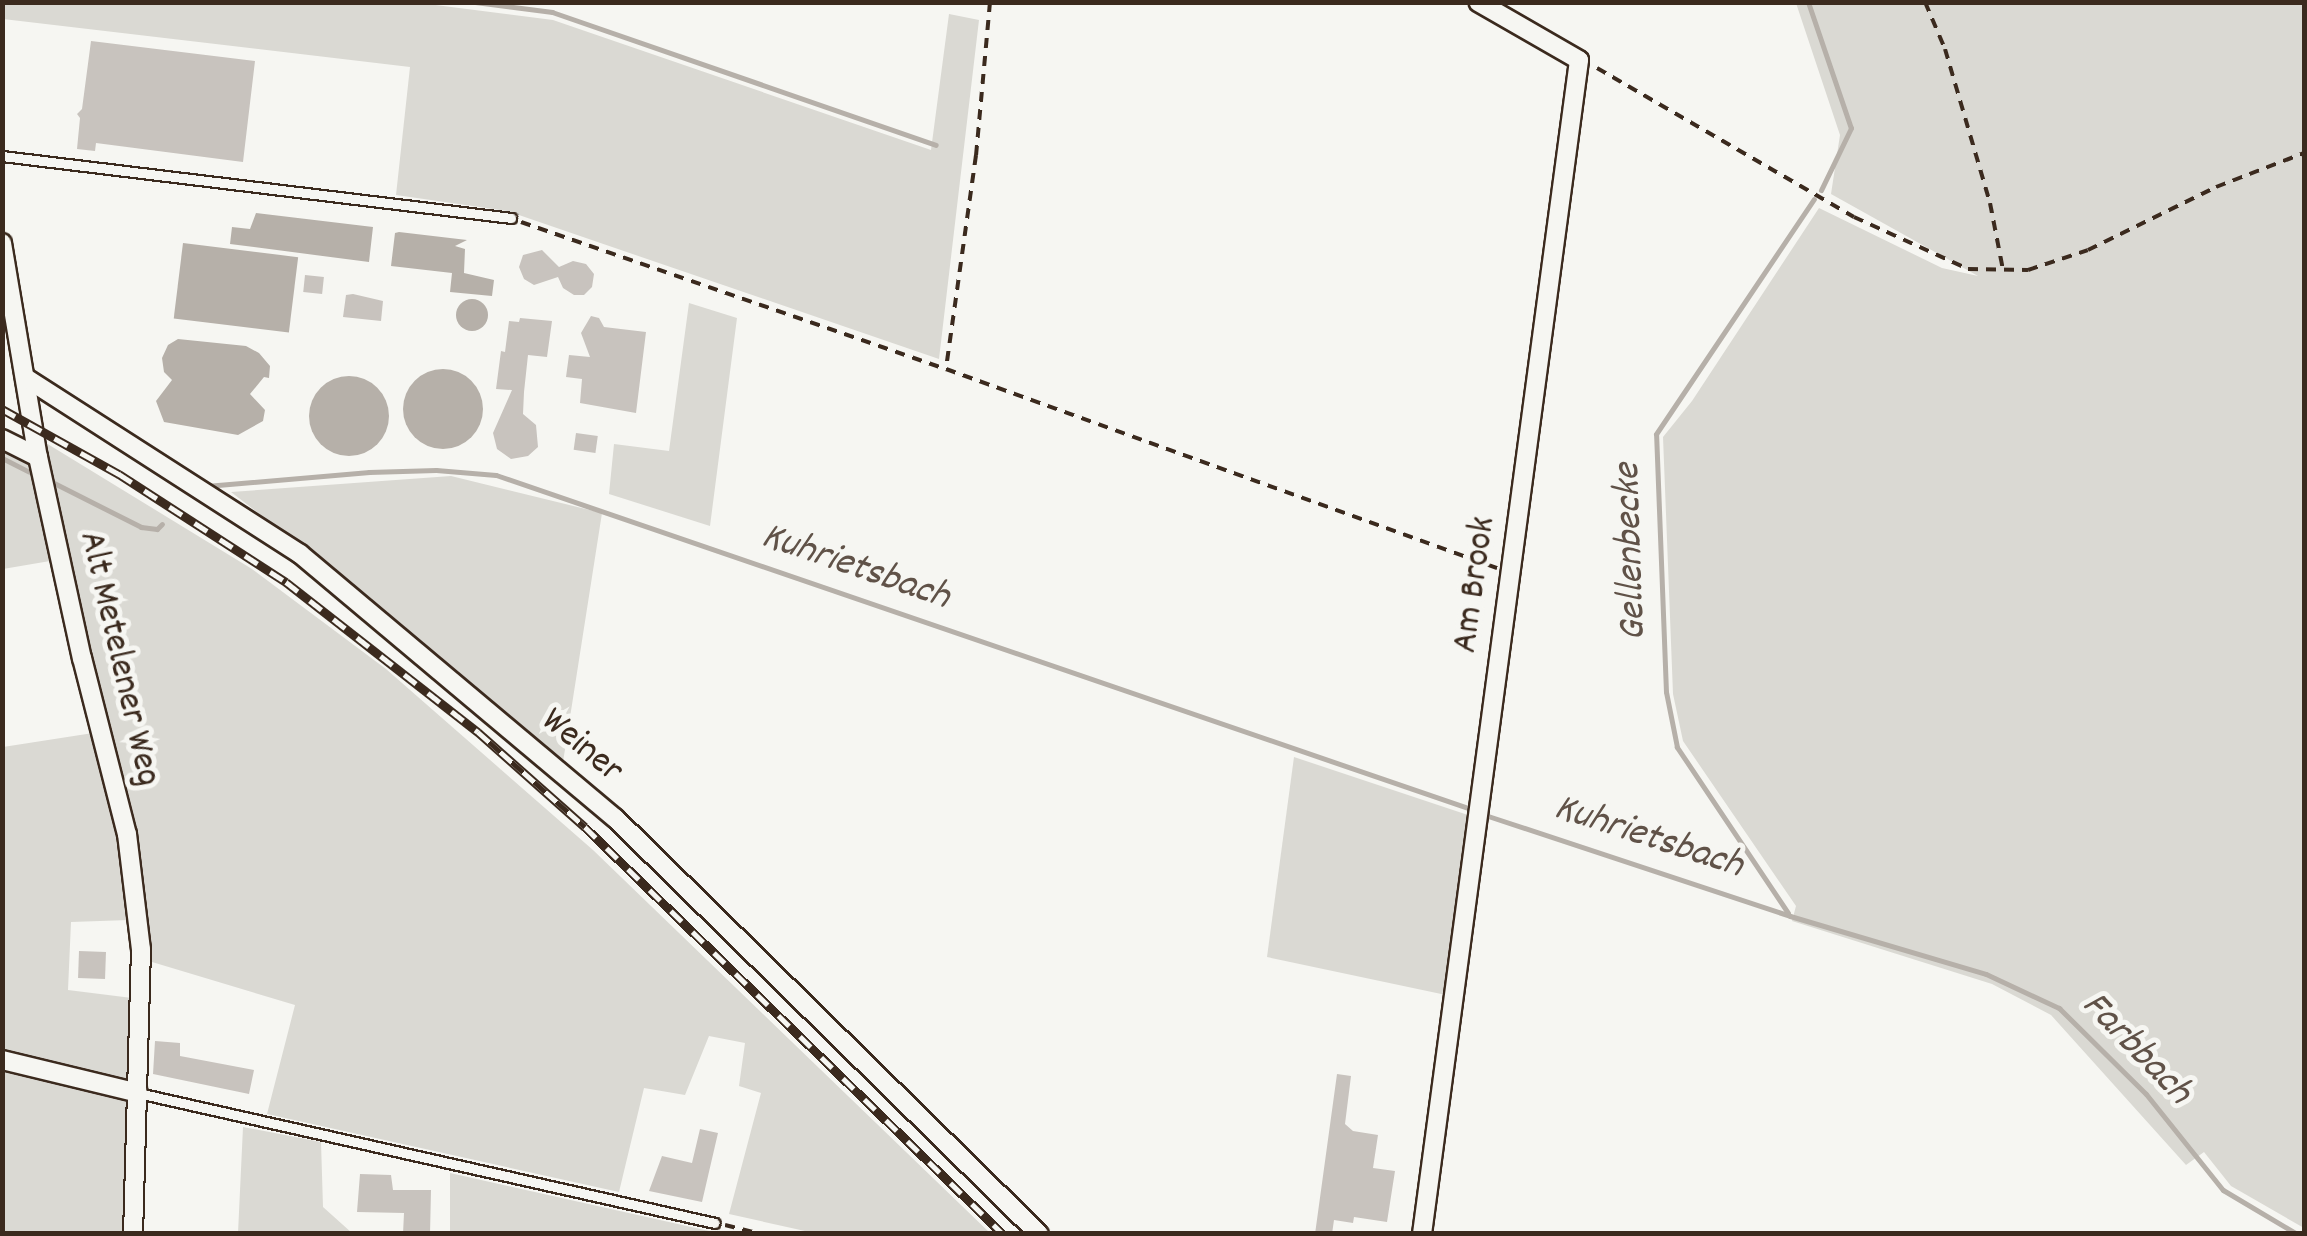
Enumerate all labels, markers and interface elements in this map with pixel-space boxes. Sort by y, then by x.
water label: Gellenbecke [1606,462,1660,642]
water label: Kuhrietsbach [755,514,955,624]
street label: Am Brook [1444,514,1508,656]
street label: Alt Metelener Weg [67,527,169,791]
street label: Weiner [530,699,632,795]
water label: Kuhrietsbach [1547,786,1749,892]
water label: Farbbach [2069,983,2201,1117]

